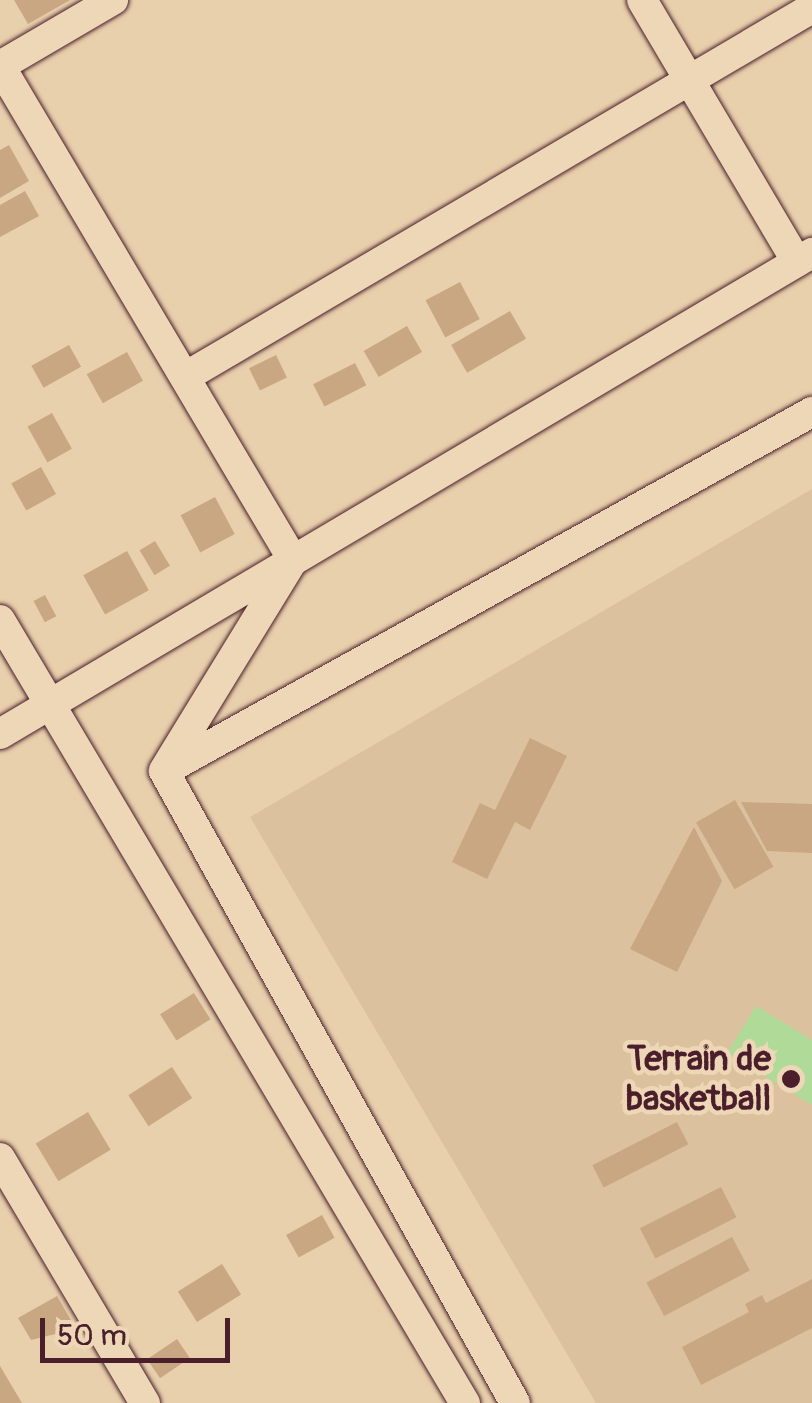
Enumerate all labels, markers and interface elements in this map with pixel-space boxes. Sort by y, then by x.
place label: Terrain de basketball [626,1038,771,1120]
marker: Terrain de basketball [780,1068,802,1090]
scale bar [45,1298,235,1360]
text: 50 m [57,1317,127,1354]

